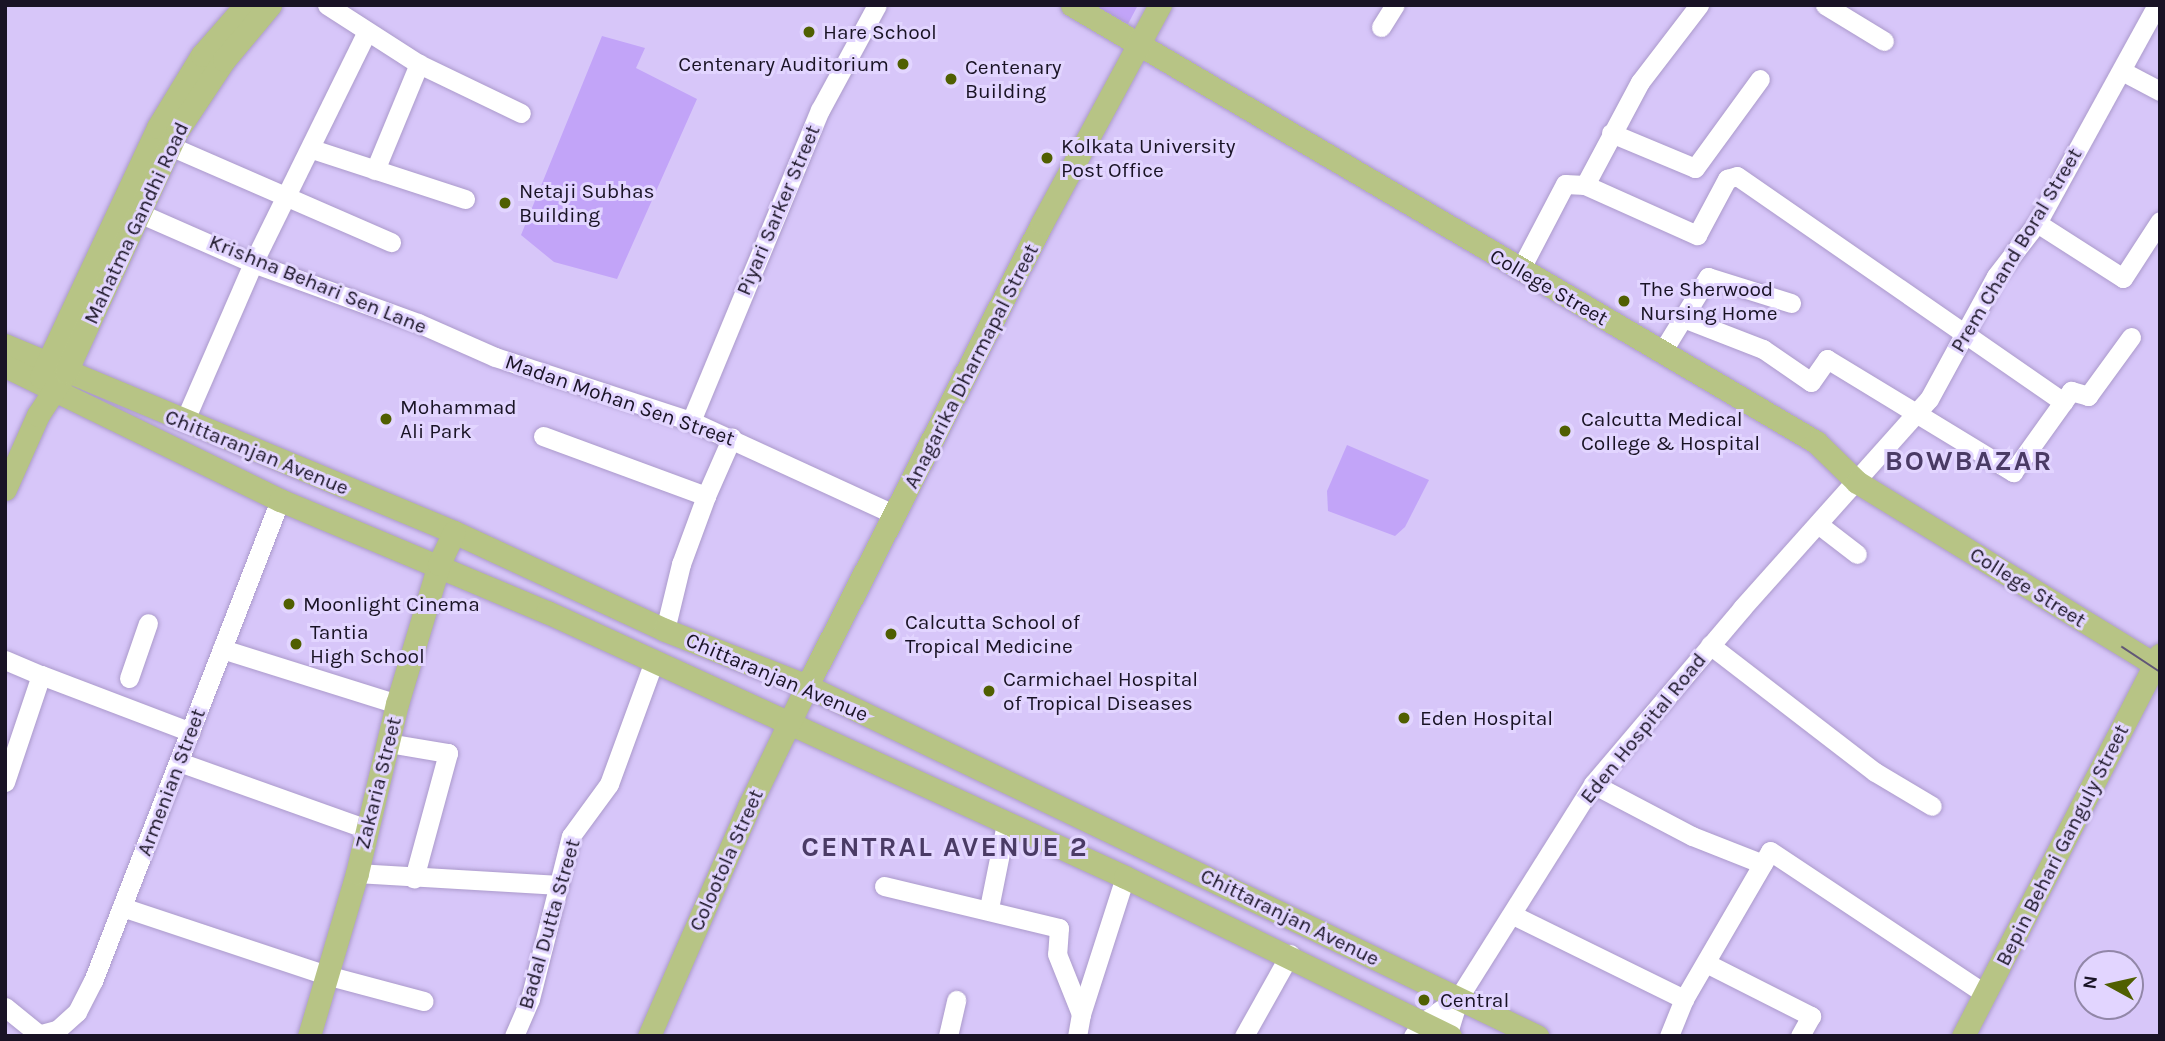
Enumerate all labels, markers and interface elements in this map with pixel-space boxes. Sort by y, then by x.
place label: Hare School [823,19,937,45]
marker: Hare School [801,24,817,40]
place label: Centenary Auditorium [678,51,889,77]
place label: Centenary Building [965,54,1062,104]
marker: Centenary Auditorium [895,56,911,72]
marker: Centenary Building [943,71,959,87]
street label: Mahatma Gandhi Road [78,118,194,328]
street label: Piyari Sarker Street [731,121,825,299]
place label: Kolkata University Post Office [1061,133,1235,183]
street label: Prem Chand Boral Street [1945,143,2087,357]
marker: Kolkata University Post Office [1039,150,1055,166]
place label: Netaji Subhas Building [519,178,655,228]
marker: Netaji Subhas Building [497,195,513,211]
street label: Krishna Behari Sen Lane [206,229,430,339]
street label: Anagarika Dharmapal Street [898,239,1044,493]
street label: College Street [1485,243,1613,331]
place label: The Sherwood Nursing Home [1640,276,1777,326]
marker: The Sherwood Nursing Home [1614,291,1634,311]
street label: Madan Mohan Sen Street [502,349,738,451]
place label: Mohammad Ali Park [400,394,517,444]
street label: Chittaranjan Avenue [161,404,353,500]
place label: Calcutta Medical College & Hospital [1581,406,1760,456]
marker: Mohammad Ali Park [378,411,394,427]
marker: Calcutta Medical College & Hospital [1555,421,1575,441]
district label: BOWBAZAR [1886,444,2052,478]
street label: College Street [1965,541,2091,633]
place label: Moonlight Cinema [303,591,480,617]
marker: Moonlight Cinema [281,596,297,612]
place label: Calcutta School of Tropical Medicine [905,609,1080,659]
place label: Tantia High School [310,619,425,669]
marker: Calcutta School of Tropical Medicine [883,626,899,642]
street label: Chittaranjan Avenue [682,627,872,727]
marker: Tantia High School [288,636,304,652]
street label: Eden Hospital Road [1575,648,1711,808]
place label: Carmichael Hospital of Tropical Diseases [1003,666,1198,716]
marker: Carmichael Hospital of Tropical Diseases [981,683,997,699]
street label: Armenian Street [131,705,211,859]
place label: Eden Hospital [1420,705,1553,731]
marker: Eden Hospital [1394,708,1414,728]
street label: Zakaria Street [349,714,407,852]
street label: Bepin Behari Ganguly Street [1990,720,2134,970]
street label: Colootola Street [683,785,769,935]
district label: CENTRAL AVENUE 2 [803,830,1087,864]
street label: Badal Dutta Street [513,836,585,1012]
street label: Chittaranjan Avenue [1196,863,1384,971]
north arrow [2074,950,2144,1020]
text: N [2078,974,2102,991]
place label: Central [1440,987,1509,1013]
marker: Central [1414,990,1434,1010]

